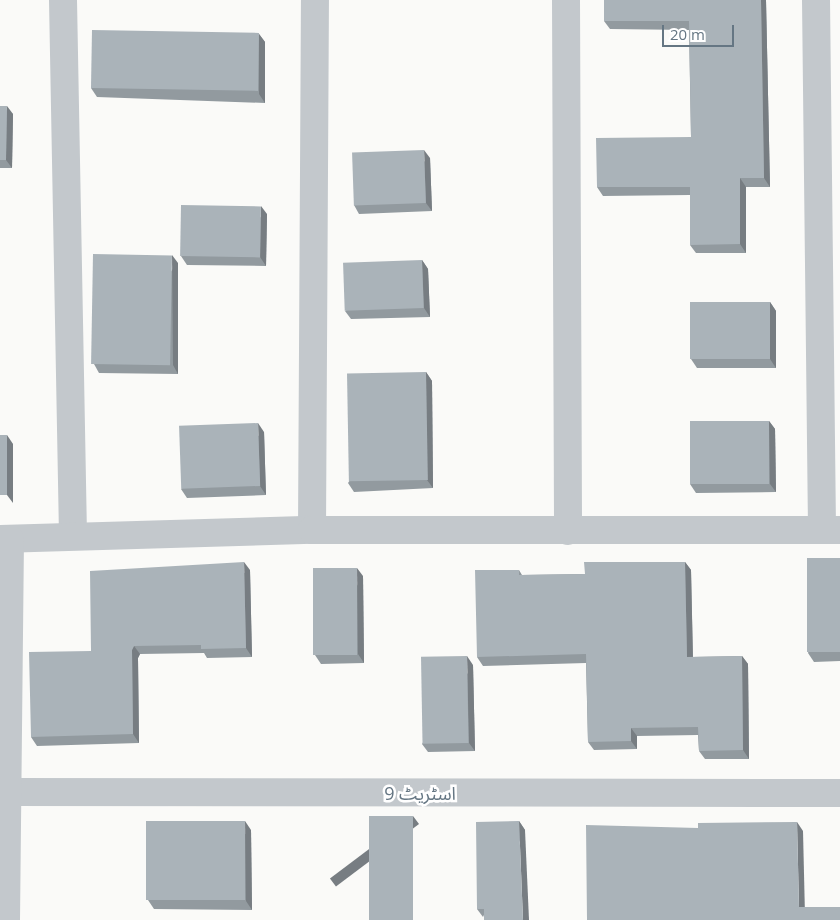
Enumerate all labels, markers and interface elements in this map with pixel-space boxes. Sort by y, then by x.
scale bar [665,15,738,47]
text: 20 m [670,24,705,44]
street label: اسٹریٹ 9 [384,782,456,804]

